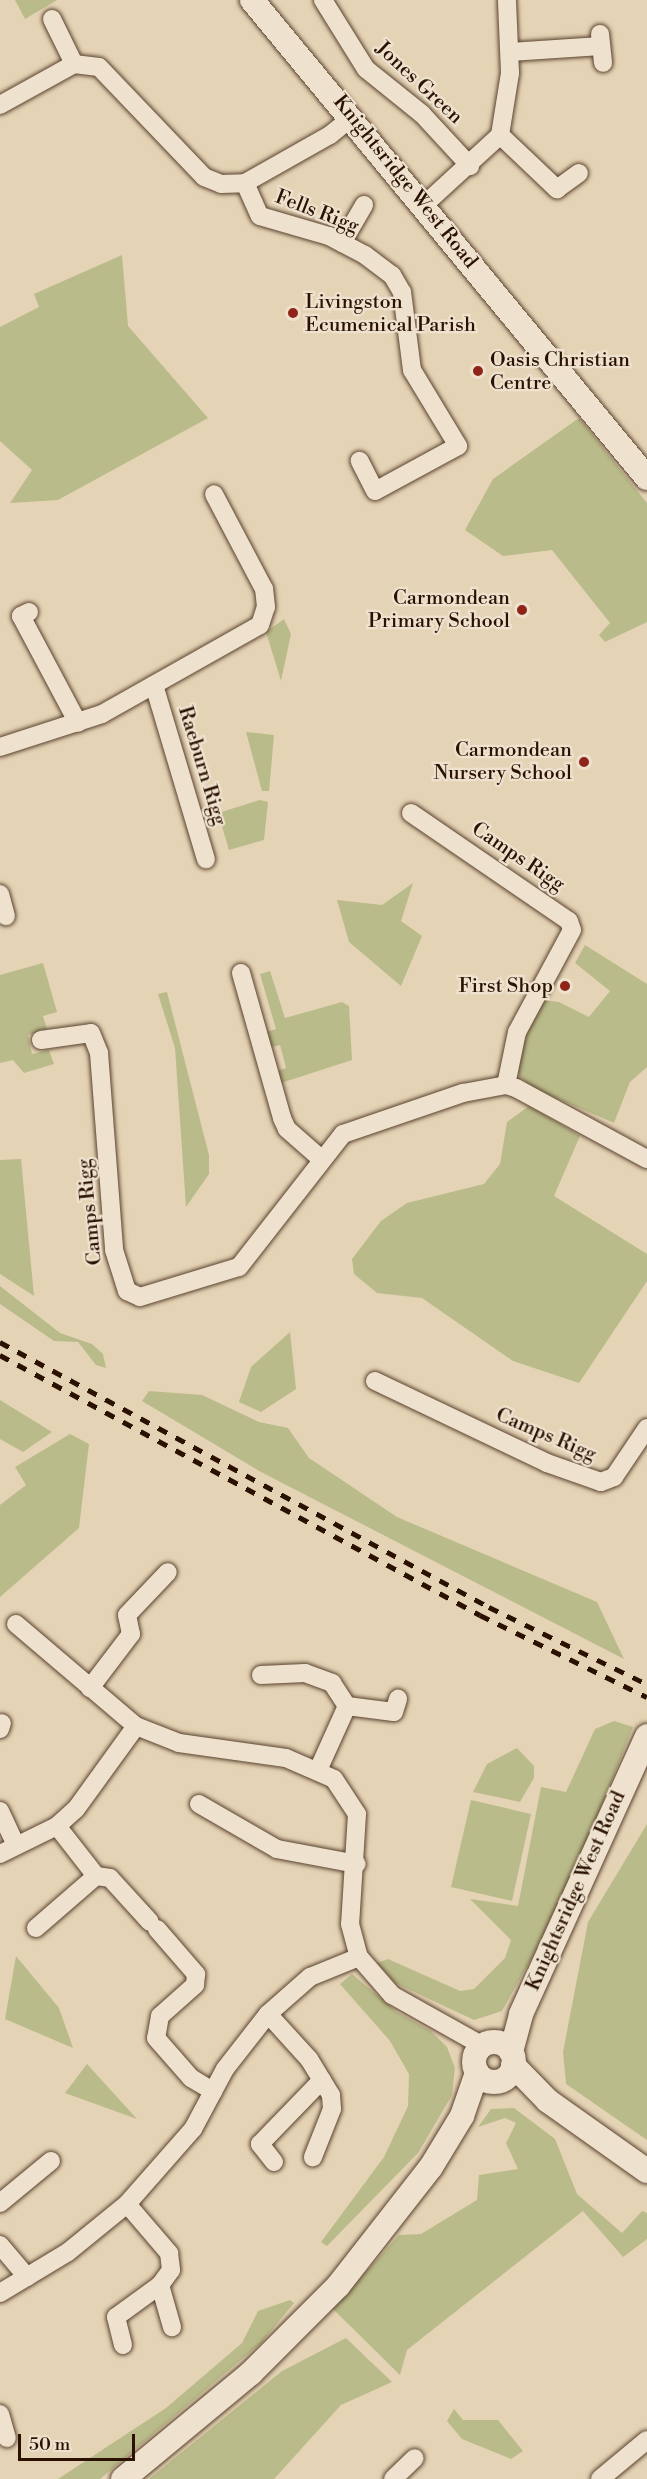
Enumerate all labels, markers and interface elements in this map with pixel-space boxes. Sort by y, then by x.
street label: Jones Green [371,37,467,129]
street label: Knightsridge West Road [328,91,482,273]
street label: Fells Rigg [272,185,362,239]
place label: Livingston Ecumenical Parish [305,290,476,337]
marker: Livingston Ecumenical Parish [286,306,300,320]
place label: Oasis Christian Centre [490,348,630,395]
marker: Oasis Christian Centre [471,364,485,378]
place label: Carmondean Primary School [368,586,510,633]
marker: Carmondean Primary School [515,603,529,617]
street label: Raeburn Rigg [172,703,232,829]
place label: Carmondean Nursery School [434,738,572,785]
marker: Carmondean Nursery School [577,755,591,769]
street label: Camps Rigg [467,817,569,897]
place label: First Shop [459,974,553,998]
marker: First Shop [558,979,572,993]
street label: Camps Rigg [72,1158,108,1266]
street label: Camps Rigg [492,1403,600,1467]
street label: Knightsridge West Road [521,1787,631,1995]
scale bar [21,2422,138,2460]
text: 50 m [29,2433,70,2456]

